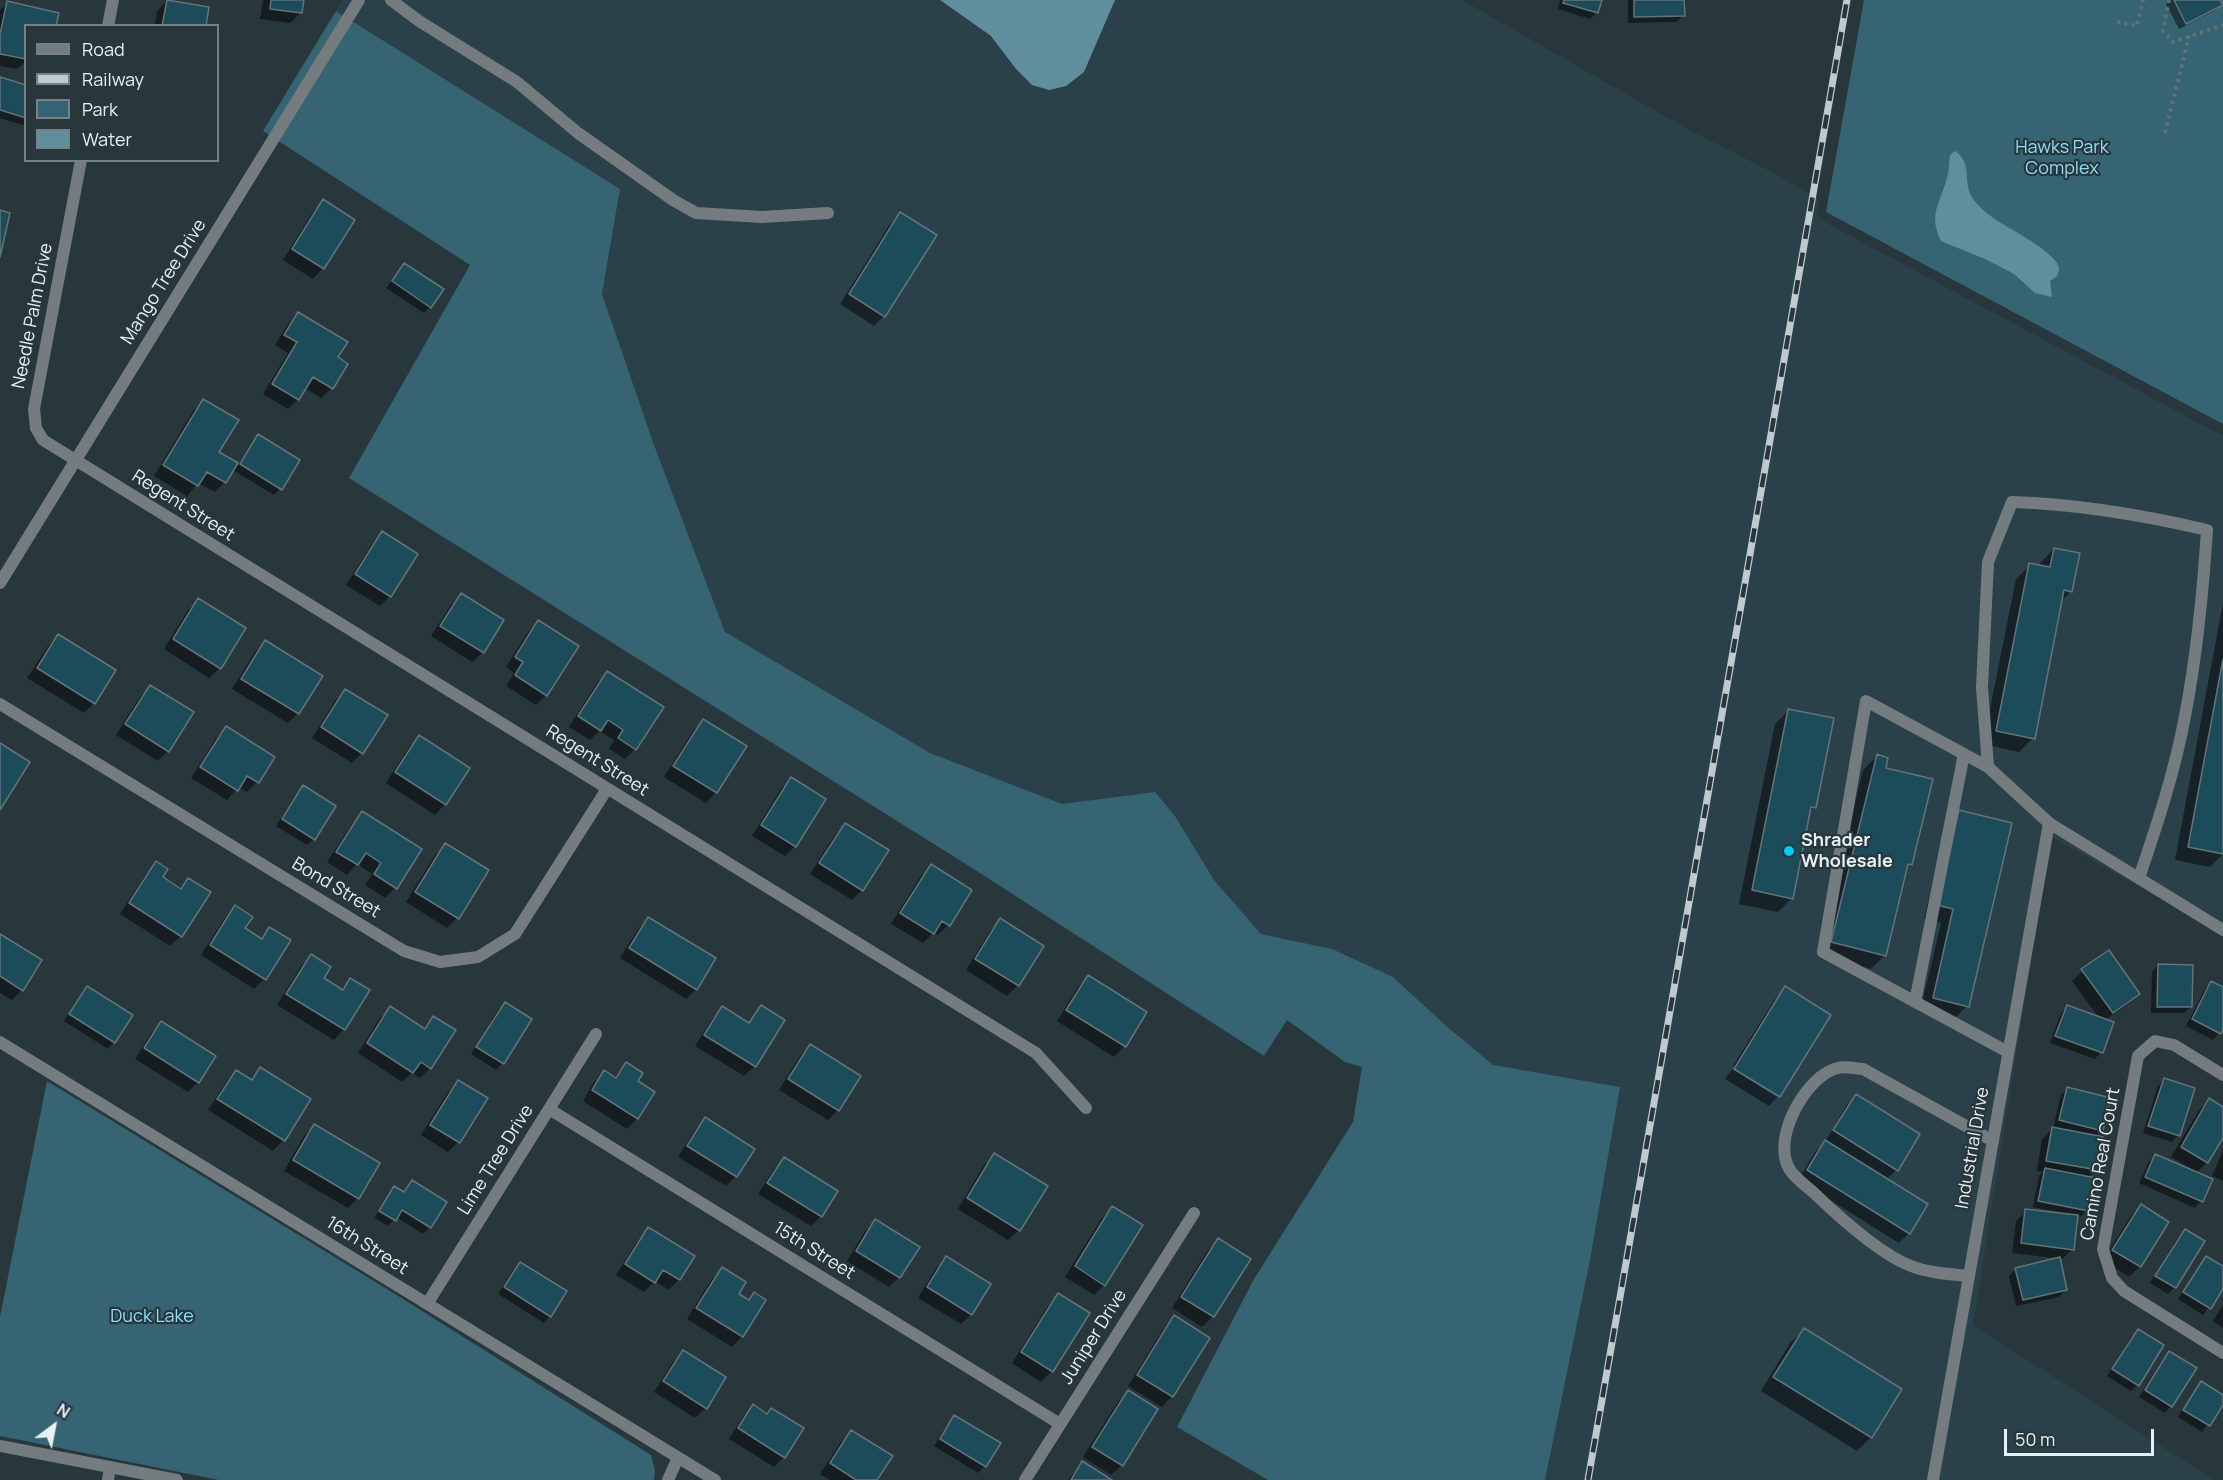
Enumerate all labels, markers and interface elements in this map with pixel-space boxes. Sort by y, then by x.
legend [24,24,219,162]
text: Road [82,37,125,61]
text: Railway [82,67,144,91]
text: Park [82,97,118,121]
text: Water [82,127,132,151]
park label: Hawks Park Complex [2015,137,2109,180]
street label: Mango Tree Drive [117,215,211,349]
street label: Needle Palm Drive [8,241,58,391]
street label: Regent Street [128,466,238,546]
street label: Regent Street [542,721,652,801]
place label: Shrader Wholesale [1801,830,1893,872]
marker: Shrader Wholesale [1782,844,1796,858]
street label: Bond Street [288,853,384,923]
street label: Industrial Drive [1952,1085,1994,1211]
street label: Camino Real Court [2077,1086,2125,1242]
street label: Lime Tree Drive [454,1101,538,1219]
street label: 16th Street [322,1212,412,1280]
street label: 15th Street [769,1218,859,1284]
street label: Juniper Drive [1056,1286,1132,1388]
park label: Duck Lake [110,1306,194,1328]
north arrow [24,1396,84,1456]
text: N [53,1398,74,1423]
scale bar [2007,1417,2157,1455]
text: 50 m [2015,1427,2055,1451]

